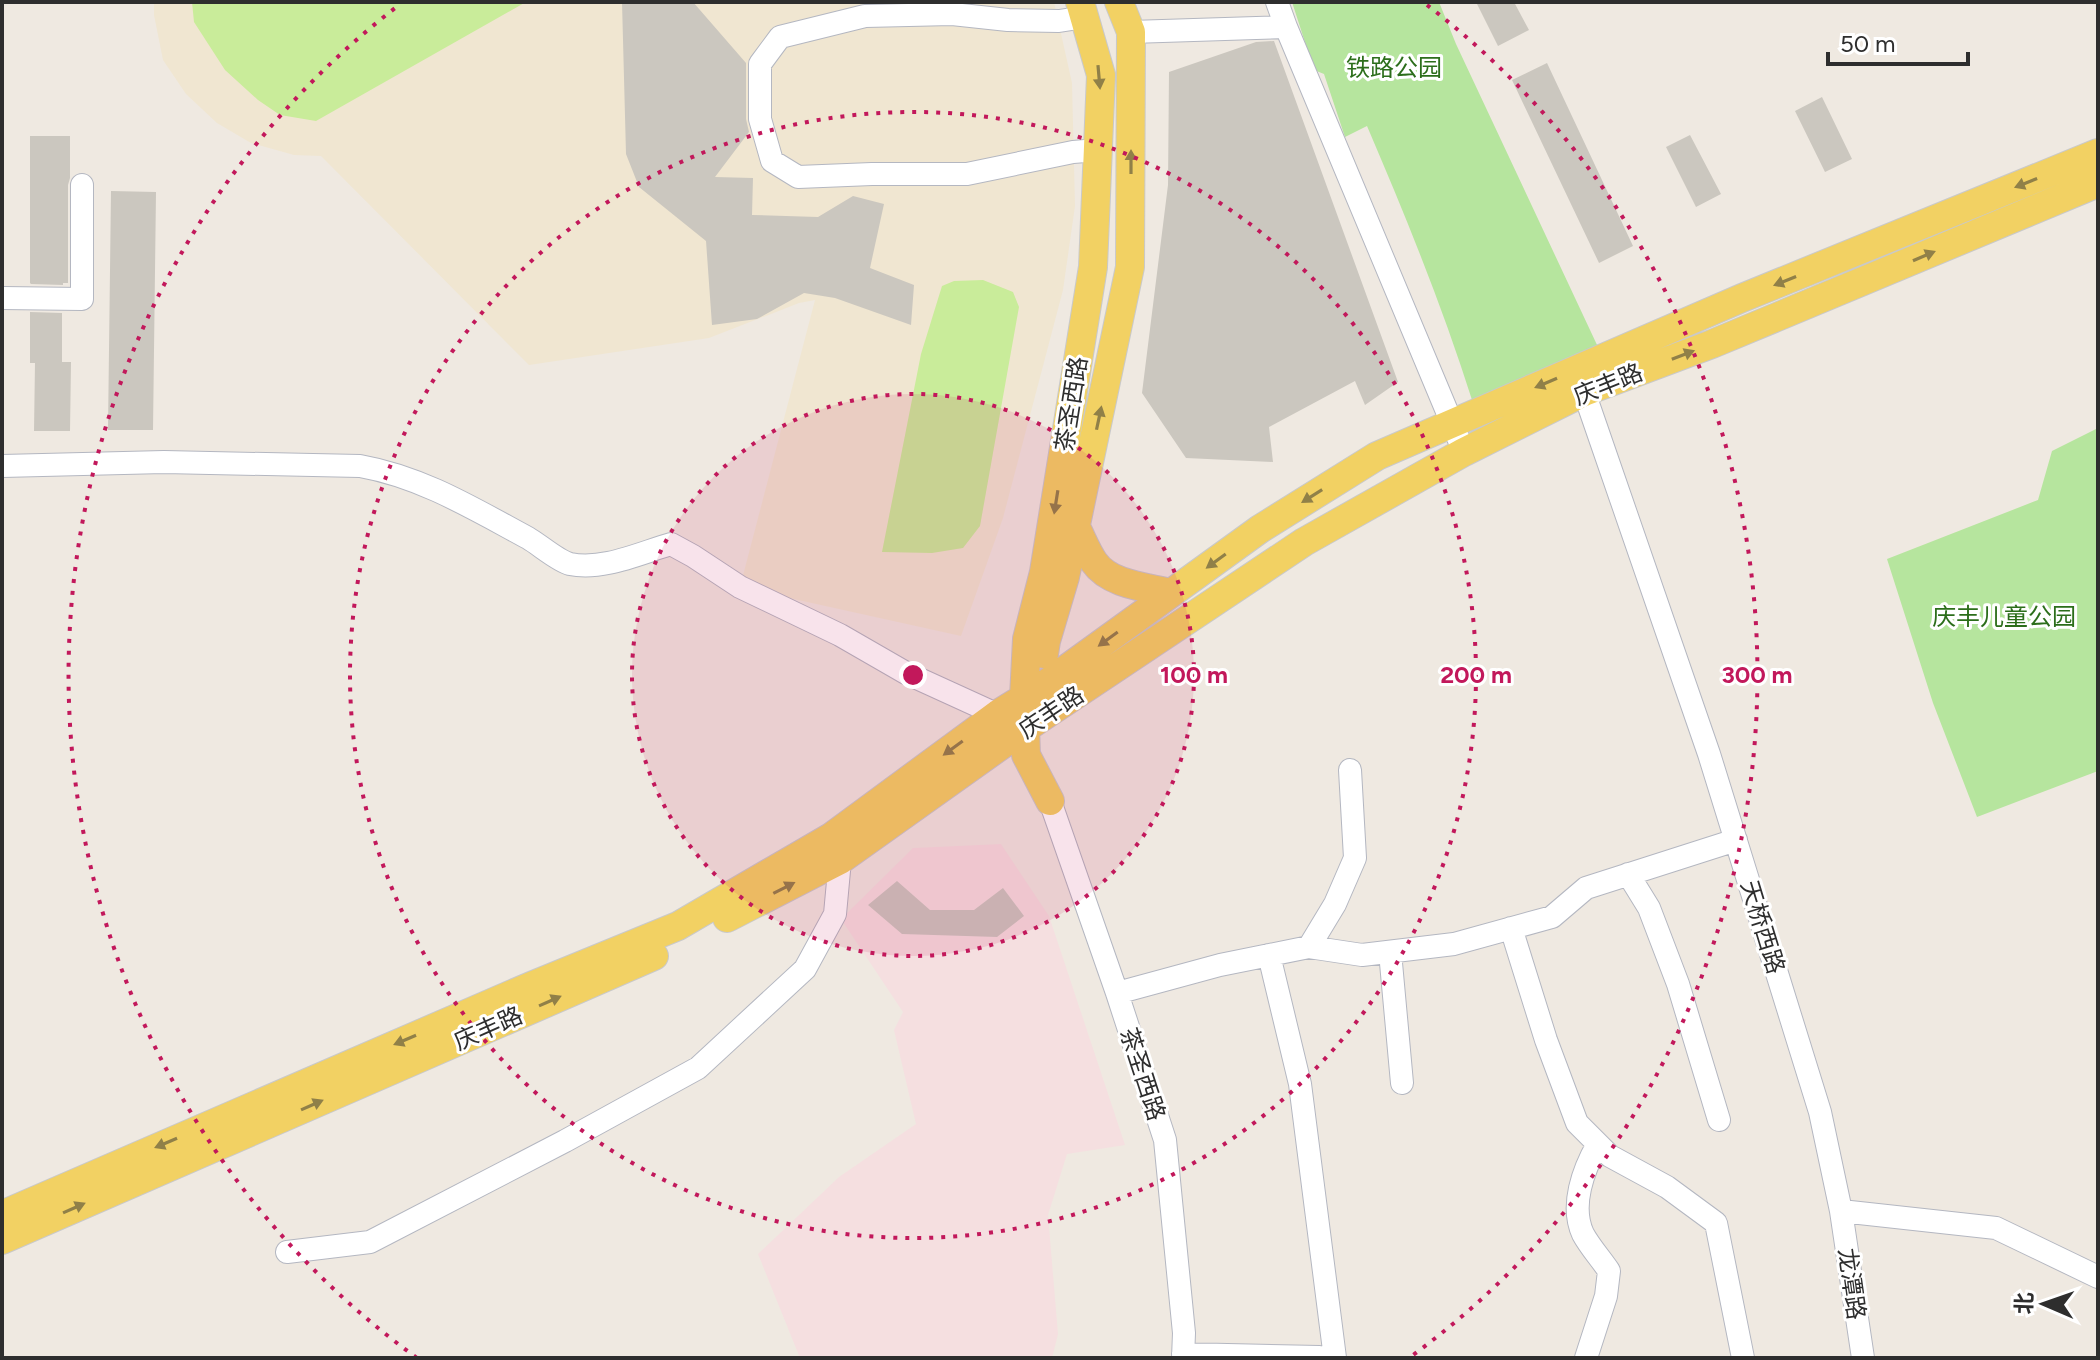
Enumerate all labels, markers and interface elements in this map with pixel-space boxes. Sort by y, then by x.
scale bar [1828,16,1968,66]
text: 50 m [1840,29,1896,58]
park label: 铁路公园 [1346,53,1442,82]
one-way arrow [1093,65,1106,90]
one-way arrow [1125,149,1137,174]
one-way arrow [2014,176,2038,189]
one-way arrow [1912,249,1935,262]
one-way arrow [1773,274,1797,287]
one-way arrow [1671,348,1695,361]
street label: 茶圣西路 [1049,354,1093,454]
street label: 庆丰路 [1569,357,1647,411]
one-way arrow [1534,377,1558,390]
one-way arrow [1093,406,1105,431]
one-way arrow [1301,488,1324,503]
one-way arrow [1049,490,1061,515]
one-way arrow [1205,553,1226,568]
park label: 庆丰儿童公园 [1932,602,2076,631]
one-way arrow [1097,631,1118,646]
text: 100 m [1160,660,1228,689]
text: 200 m [1440,660,1512,689]
text: 300 m [1721,660,1793,689]
centre of rings [899,661,927,689]
street label: 庆丰路 [1013,680,1089,744]
one-way arrow [942,739,963,755]
street label: 天桥西路 [1735,877,1791,977]
one-way arrow [773,882,796,895]
one-way arrow [539,994,562,1008]
street label: 庆丰路 [449,1000,527,1056]
street label: 茶圣西路 [1114,1024,1172,1124]
one-way arrow [393,1034,417,1047]
one-way arrow [300,1098,324,1111]
one-way arrow [154,1137,178,1150]
one-way arrow [62,1202,85,1215]
street label: 龙潭路 [1833,1246,1871,1322]
north arrow [2004,1264,2084,1344]
text: 北 [2011,1292,2038,1315]

